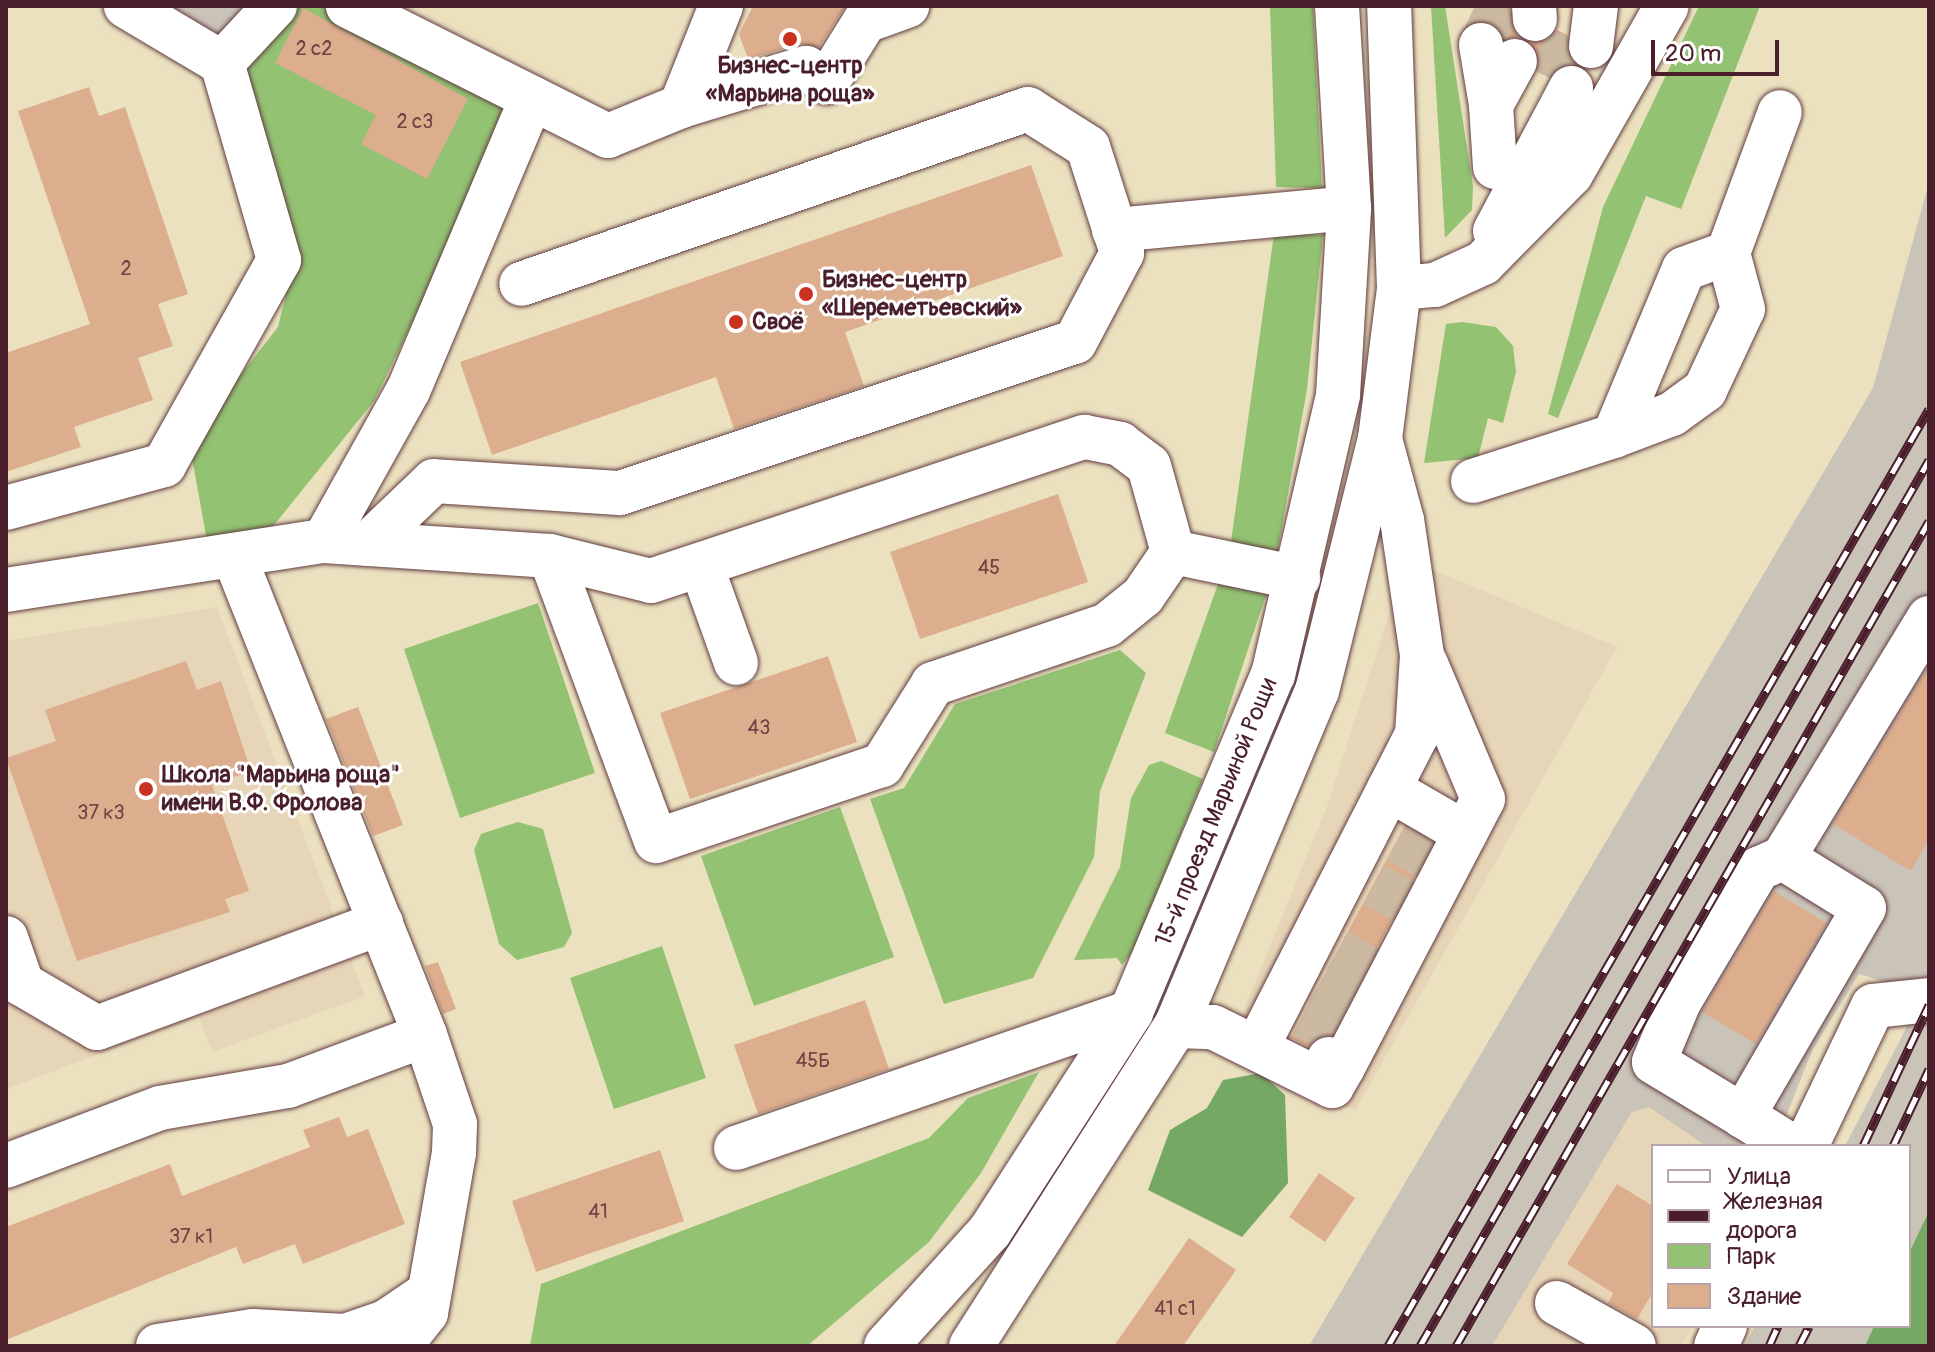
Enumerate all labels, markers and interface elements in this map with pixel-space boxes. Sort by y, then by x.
scale bar [1655,24,1783,74]
marker: Бизнес-центр «Марьина роща» [781,30,799,48]
house number: 2 с2 [296,36,332,60]
text: 20 m [1665,39,1721,68]
place label: Бизнес-центр «Марьина роща» [706,52,874,108]
house number: 2 с3 [397,109,433,133]
house number: 2 [120,256,132,280]
place label: Бизнес-центр «Шереметьевский» [822,266,1022,322]
marker: Бизнес-центр «Шереметьевский» [797,285,815,303]
place label: Своё [752,308,804,336]
marker: Своё [727,313,745,331]
house number: 45 [978,555,1000,579]
street label: 15-й проезд Марьиной Рощи [1149,674,1283,950]
house number: 43 [748,715,770,739]
place label: Школа "Марьина роща" имени В.Ф. Фролова [162,761,400,817]
marker: Школа "Марьина роща" имени В.Ф. Фролова [137,780,155,798]
house number: 37 к3 [77,800,125,824]
house number: 45Б [796,1048,830,1072]
legend [1651,1144,1911,1328]
text: Улица [1727,1162,1791,1191]
text: Железная дорога [1726,1187,1823,1245]
house number: 41 [588,1199,608,1223]
house number: 37 к1 [169,1224,213,1248]
text: Парк [1727,1242,1776,1271]
text: Здание [1727,1282,1801,1311]
house number: 41 с1 [1154,1296,1196,1320]

